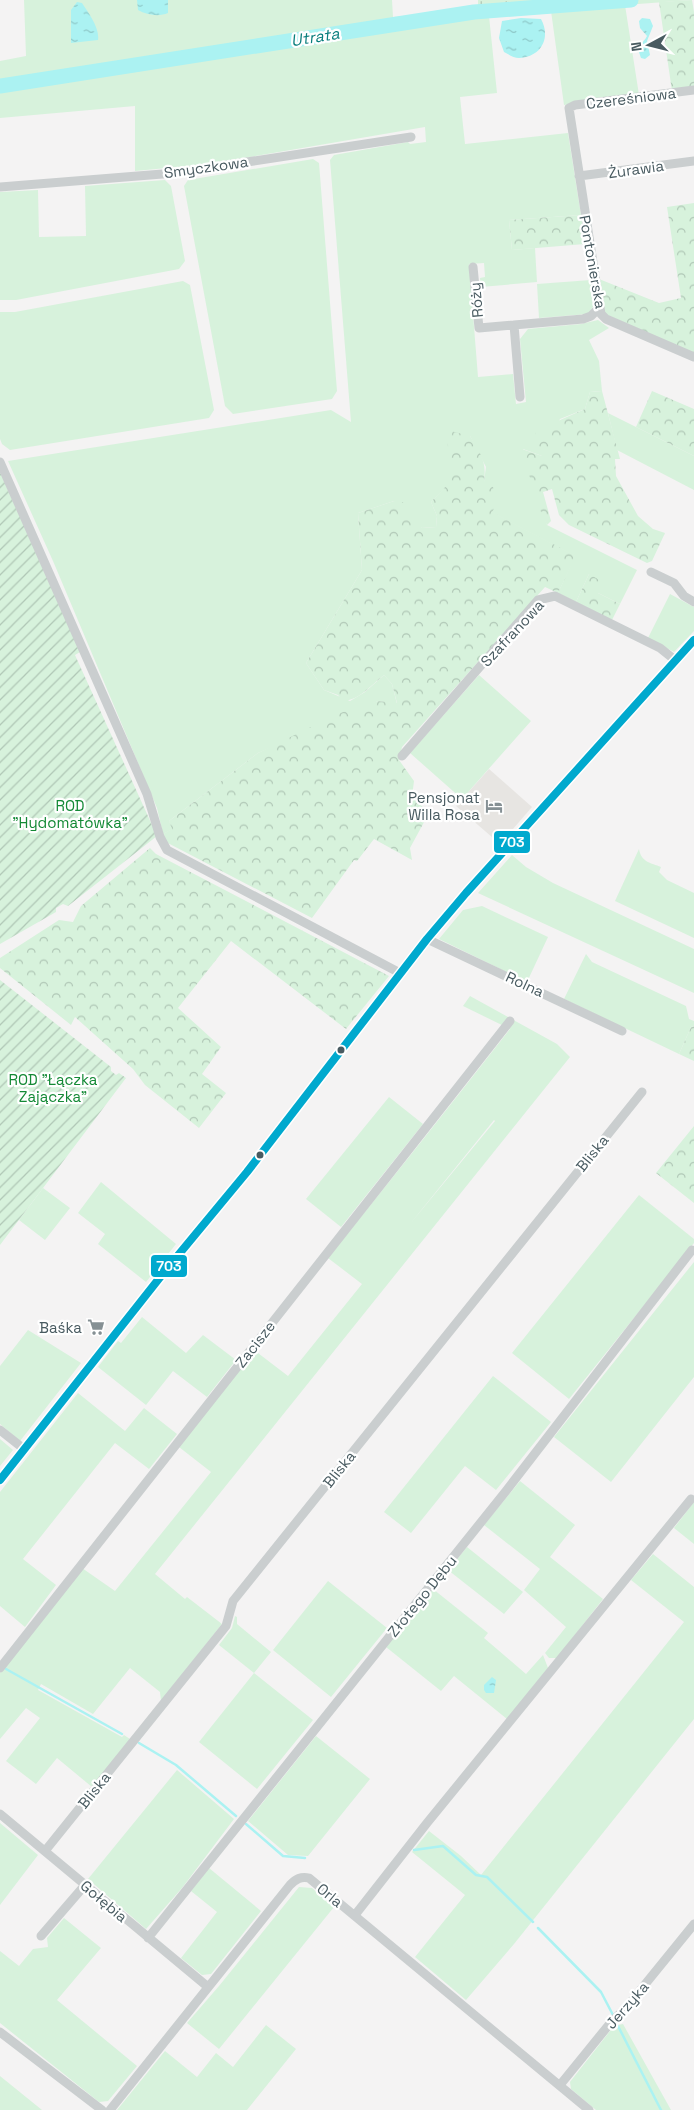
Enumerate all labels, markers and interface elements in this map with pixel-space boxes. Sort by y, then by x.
north arrow [624,20,674,70]
water label: Utrata [289,23,342,51]
text: N [627,41,646,52]
street label: Czereśniowa [585,83,678,113]
street label: Smyczkowa [163,152,250,182]
street label: Żurawia [607,156,665,182]
street label: Pontonierska [575,214,611,311]
street label: Róży [465,282,487,318]
street label: Szafranowa [476,595,548,670]
place label: Pensjonat Willa Rosa [408,788,480,824]
park label: ROD "Hydomatówka" [12,796,128,832]
hotel icon: Pensjonat Willa Rosa [484,796,504,816]
line badge: 703 [493,830,531,854]
text: 703 [499,833,525,851]
street label: Rolna [503,967,548,1001]
unlabelled marker [336,1045,346,1055]
park label: ROD "Łączka Zajączka" [9,1070,98,1106]
street label: Bliska [571,1131,613,1175]
unlabelled marker [255,1150,265,1160]
line badge: 703 [150,1254,188,1278]
text: 703 [156,1257,182,1275]
supermarket icon: Baśka [86,1317,106,1337]
street label: Zacisze [231,1317,279,1371]
place label: Baśka [39,1318,82,1337]
street label: Bliska [318,1447,360,1491]
street label: Złotego Dębu [383,1552,461,1640]
street label: Bliska [73,1768,115,1812]
street label: Gołębia [77,1876,132,1926]
street label: Orla [313,1879,347,1911]
street label: Jerzyka [601,1977,653,2033]

